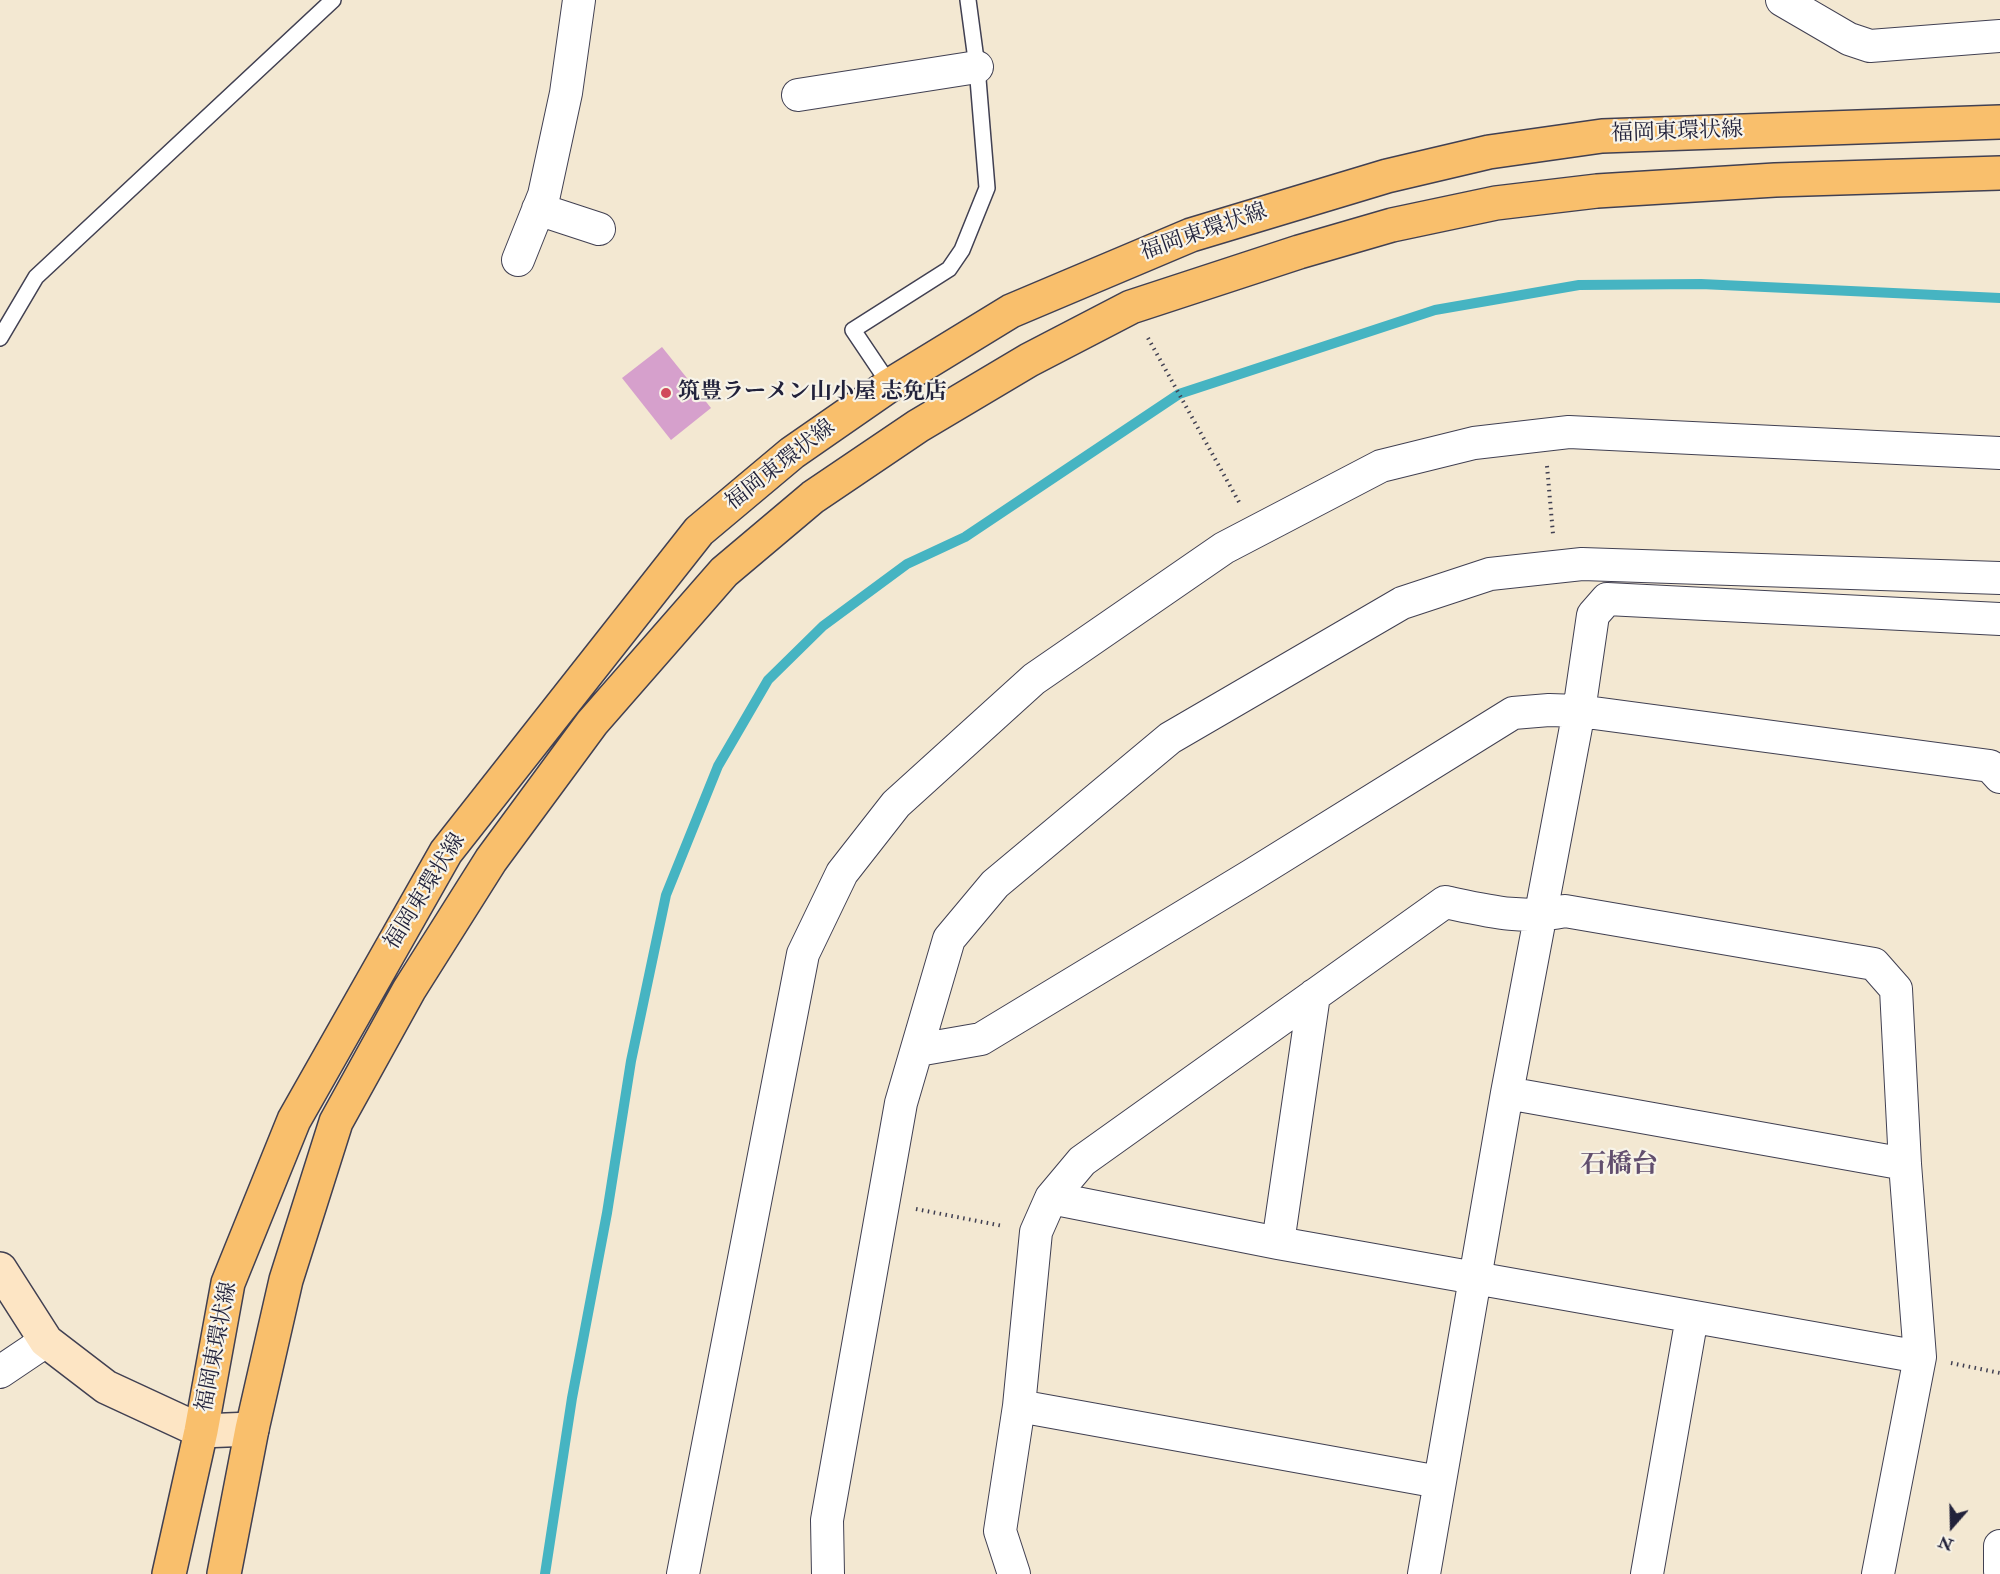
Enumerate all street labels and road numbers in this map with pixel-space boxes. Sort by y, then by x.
street label: 福岡東環状線 [1611,118,1743,148]
street label: 福岡東環状線 [1137,199,1271,267]
street label: 福岡東環状線 [721,415,841,517]
street label: 福岡東環状線 [380,829,472,955]
street label: 福岡東環状線 [192,1280,244,1414]

